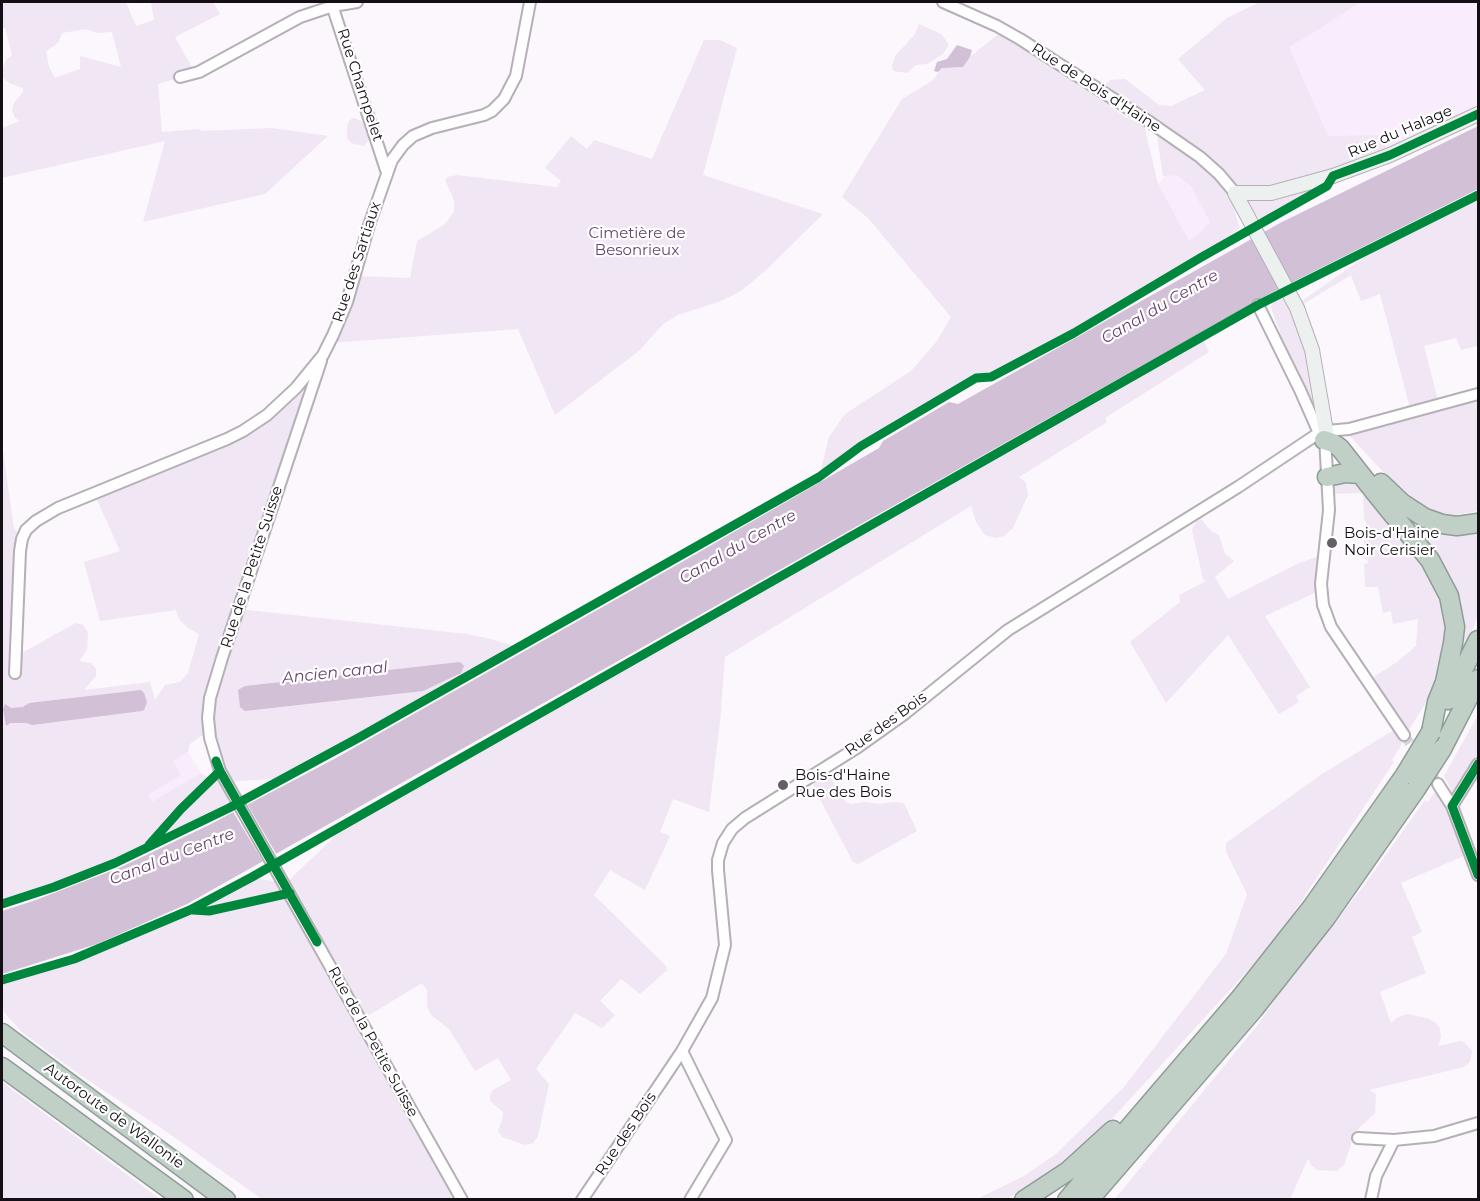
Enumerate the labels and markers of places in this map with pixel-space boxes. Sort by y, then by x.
place label: Bois-d'Haine Noir Cerisier [1344,525,1439,560]
marker: Bois-d'Haine Noir Cerisier [1325,536,1339,550]
place label: Bois-d'Haine Rue des Bois [795,767,891,802]
marker: Bois-d'Haine Rue des Bois [776,778,790,792]

